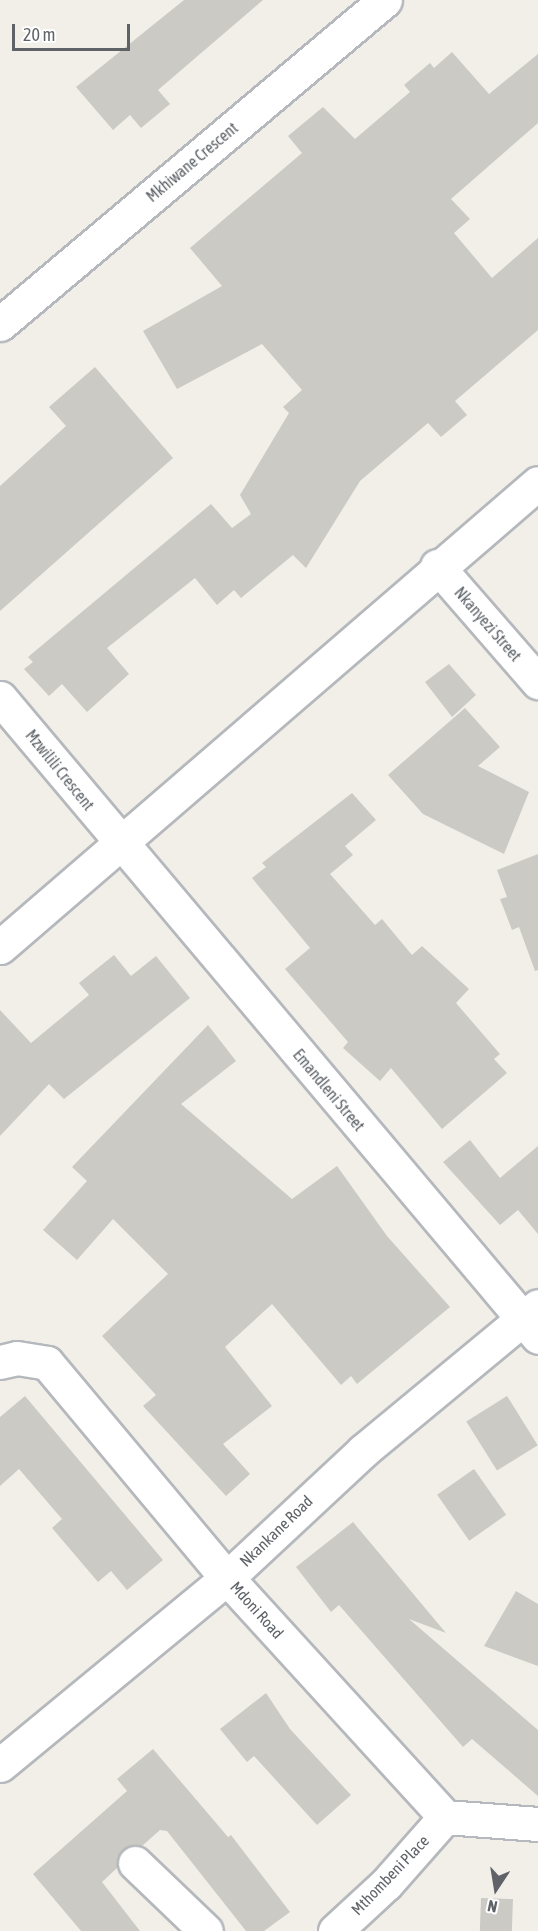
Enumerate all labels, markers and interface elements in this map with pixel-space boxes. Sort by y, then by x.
scale bar [15,12,134,50]
text: 20 m [23,24,55,45]
street label: Mkhiwane Crescent [142,118,242,206]
street label: Nkanyezi Street [451,583,525,665]
street label: Mzwilili Crescent [22,726,98,814]
street label: Emandleni Street [289,1045,369,1135]
street label: Nkankane Road [236,1491,316,1571]
street label: Mdoni Road [226,1578,288,1642]
street label: Mthombeni Place [347,1831,433,1919]
north arrow [466,1859,526,1919]
text: N [486,1897,499,1916]

